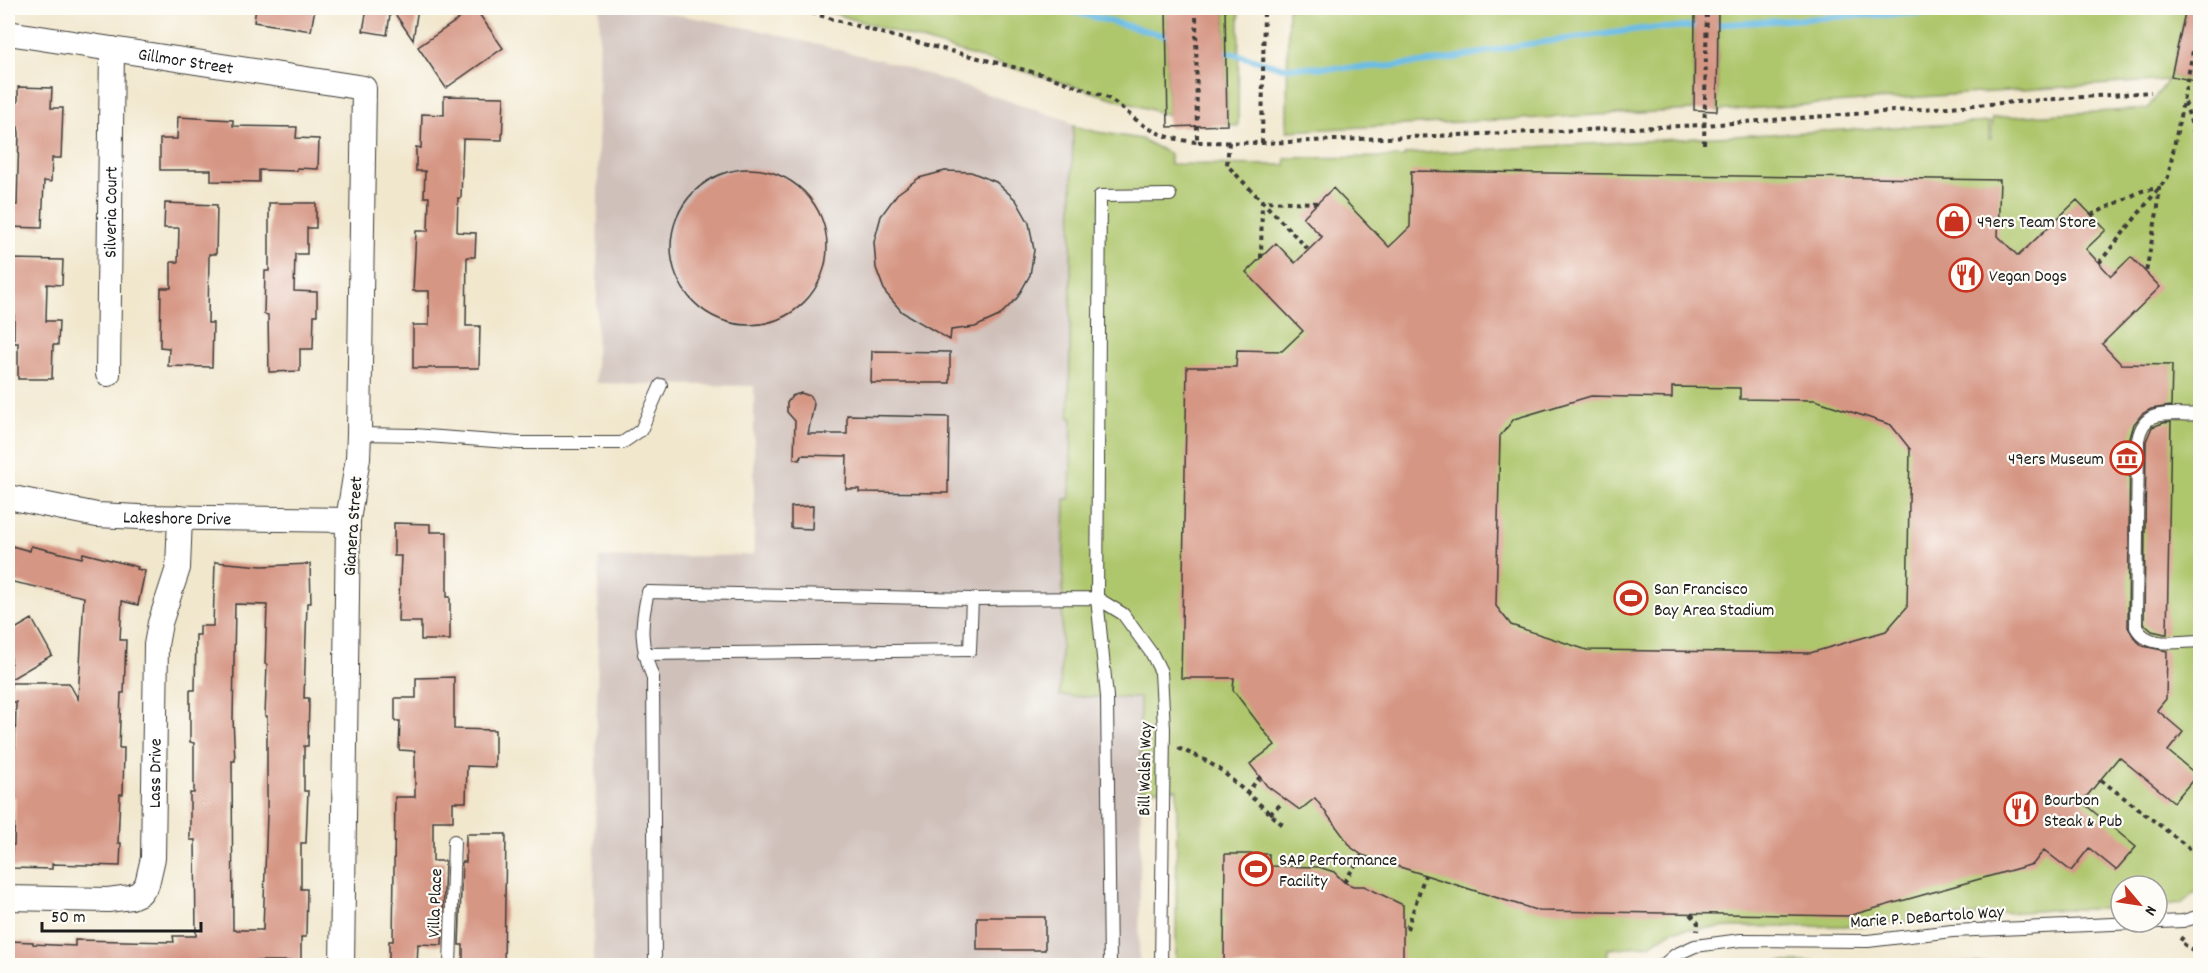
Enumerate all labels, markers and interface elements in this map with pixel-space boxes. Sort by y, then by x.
street label: Gillmor Street [136,43,235,83]
street label: Silveria Court [99,166,126,258]
shop icon: 49ers Team Store [1936,203,1972,239]
place label: 49ers Team Store [1977,211,2096,236]
restaurant icon: Vegan Dogs [1948,257,1984,293]
place label: Vegan Dogs [1989,265,2067,290]
museum icon: 49ers Museum [2109,440,2145,476]
place label: 49ers Museum [2008,448,2104,473]
street label: Gianera Street [339,475,370,577]
street label: Lakeshore Drive [122,506,232,533]
place label: San Francisco Bay Area Stadium [1654,578,1774,624]
sports icon: San Francisco Bay Area Stadium [1613,580,1649,616]
street label: Bill Walsh Way [1133,721,1160,816]
street label: Lass Drive [144,738,170,808]
place label: Bourbon Steak & Pub [2044,789,2122,835]
restaurant icon: Bourbon Steak & Pub [2003,791,2039,827]
place label: SAP Performance Facility [1279,849,1397,895]
sports icon: SAP Performance Facility [1238,851,1274,887]
street label: Villa Place [423,868,450,938]
north arrow [2109,874,2169,934]
scale bar [42,895,201,933]
street label: Marie P. DeBartolo Way [1849,901,2006,936]
text: N [2138,901,2162,919]
text: 50 m [51,906,86,931]

